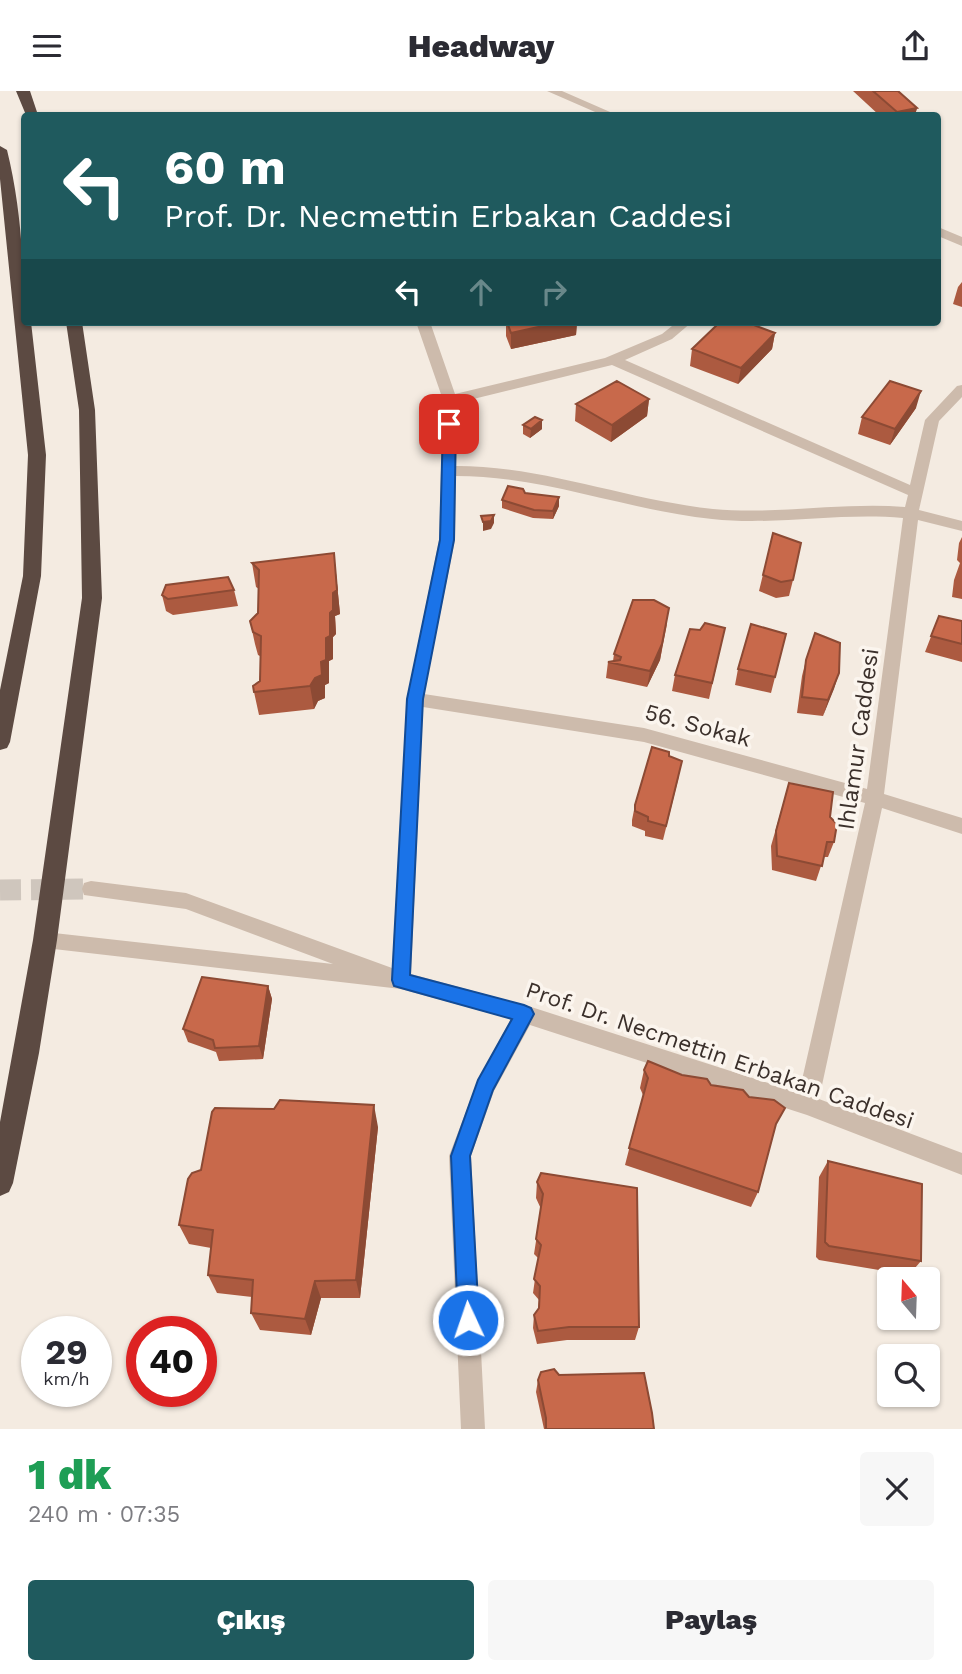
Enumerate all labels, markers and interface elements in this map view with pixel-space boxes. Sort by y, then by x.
icon: menu [28,27,66,65]
text: Headway [408,27,554,65]
icon: share [896,27,934,65]
text: 60 m [164,138,286,196]
icon: left [49,140,140,231]
text: Prof. Dr. Necmettin Erbakan Caddesi [164,197,732,235]
icon: left [389,273,427,311]
icon: ahead [462,273,500,311]
icon: right [535,273,573,311]
pin [419,394,479,454]
icon: arrive [430,405,468,443]
street label: Ihlamur Caddesi [832,647,885,832]
street label: 56. Sokak [642,698,754,753]
street label: Prof. Dr. Necmettin Erbakan Caddesi [522,976,917,1135]
north arrow [877,1267,940,1330]
map controls [877,1267,940,1407]
position arrow [431,1283,505,1357]
speed limit sign: 40 [126,1316,217,1407]
text: 29 [45,1331,88,1373]
button: search [877,1344,940,1407]
text: km/h [43,1368,90,1389]
text: 1 dk [28,1450,111,1499]
button: close [860,1452,934,1526]
text: 240 m · 07:35 [28,1501,180,1528]
button: Çıkış [28,1580,474,1660]
button: Paylaş [488,1580,934,1660]

